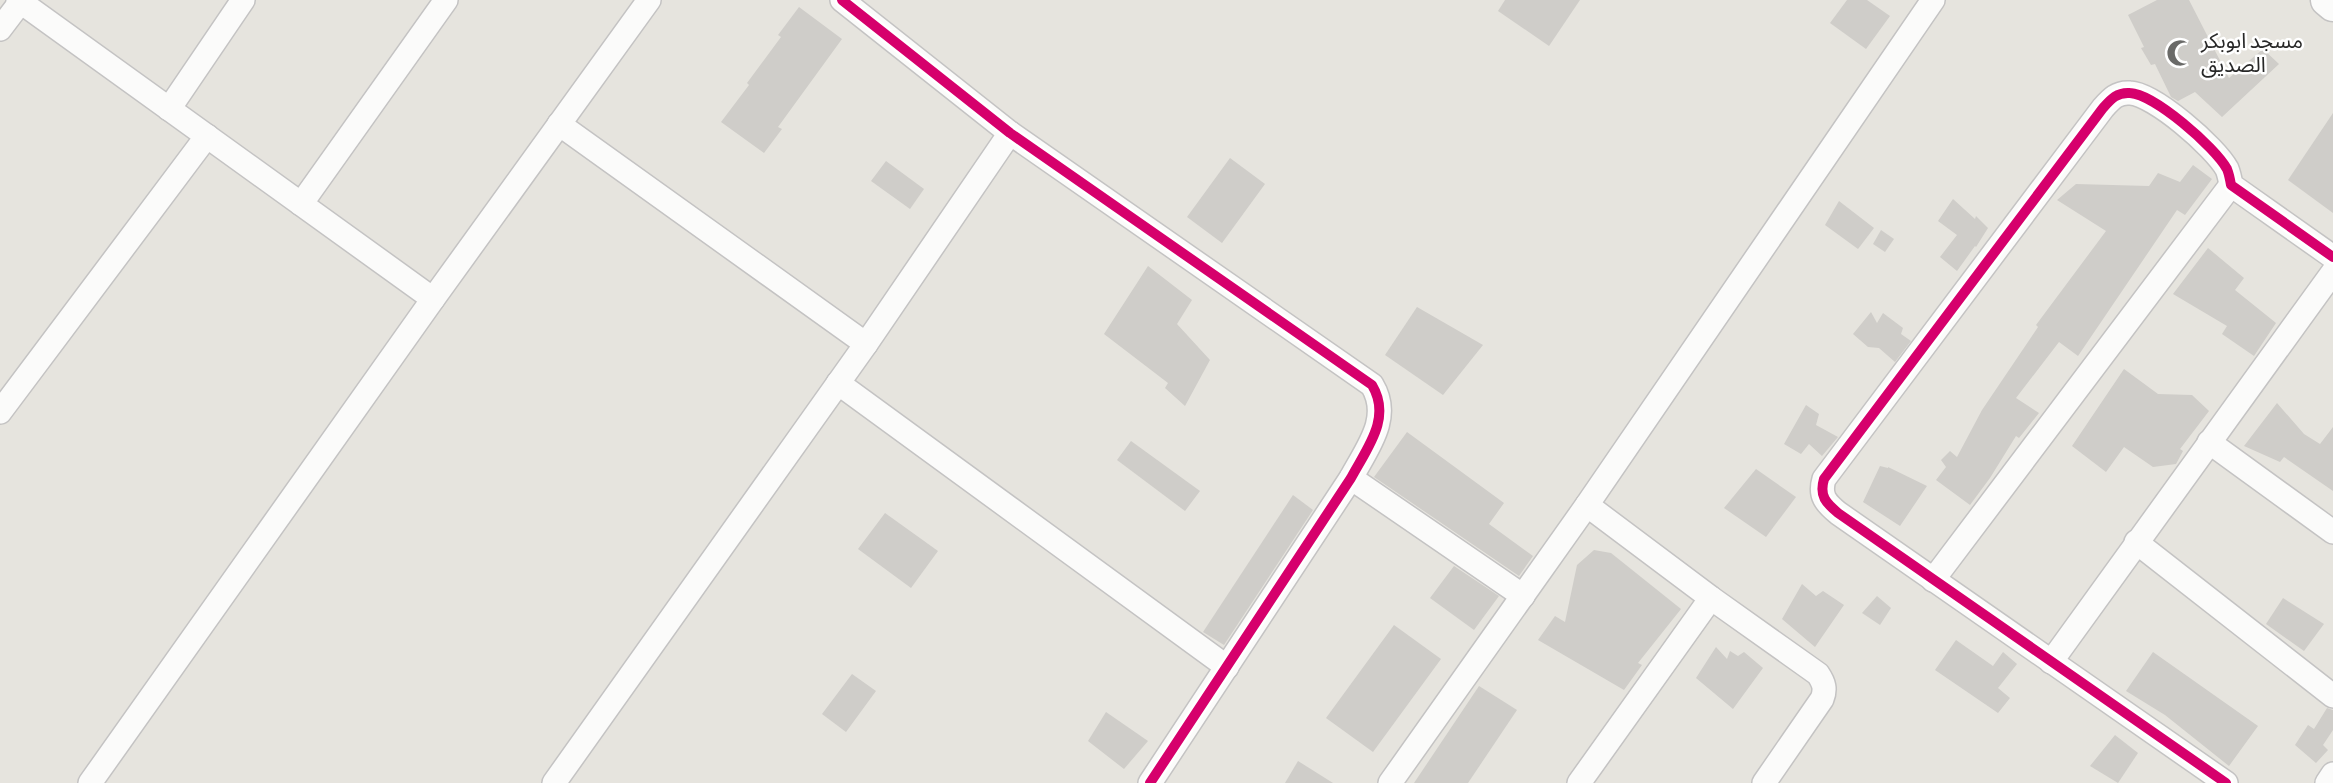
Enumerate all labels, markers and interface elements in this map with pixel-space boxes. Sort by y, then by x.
place label: مسجد ابوبكر الصديق [2200,31,2303,78]
mosque icon: مسجد ابوبكر الصديق [2165,38,2195,68]

